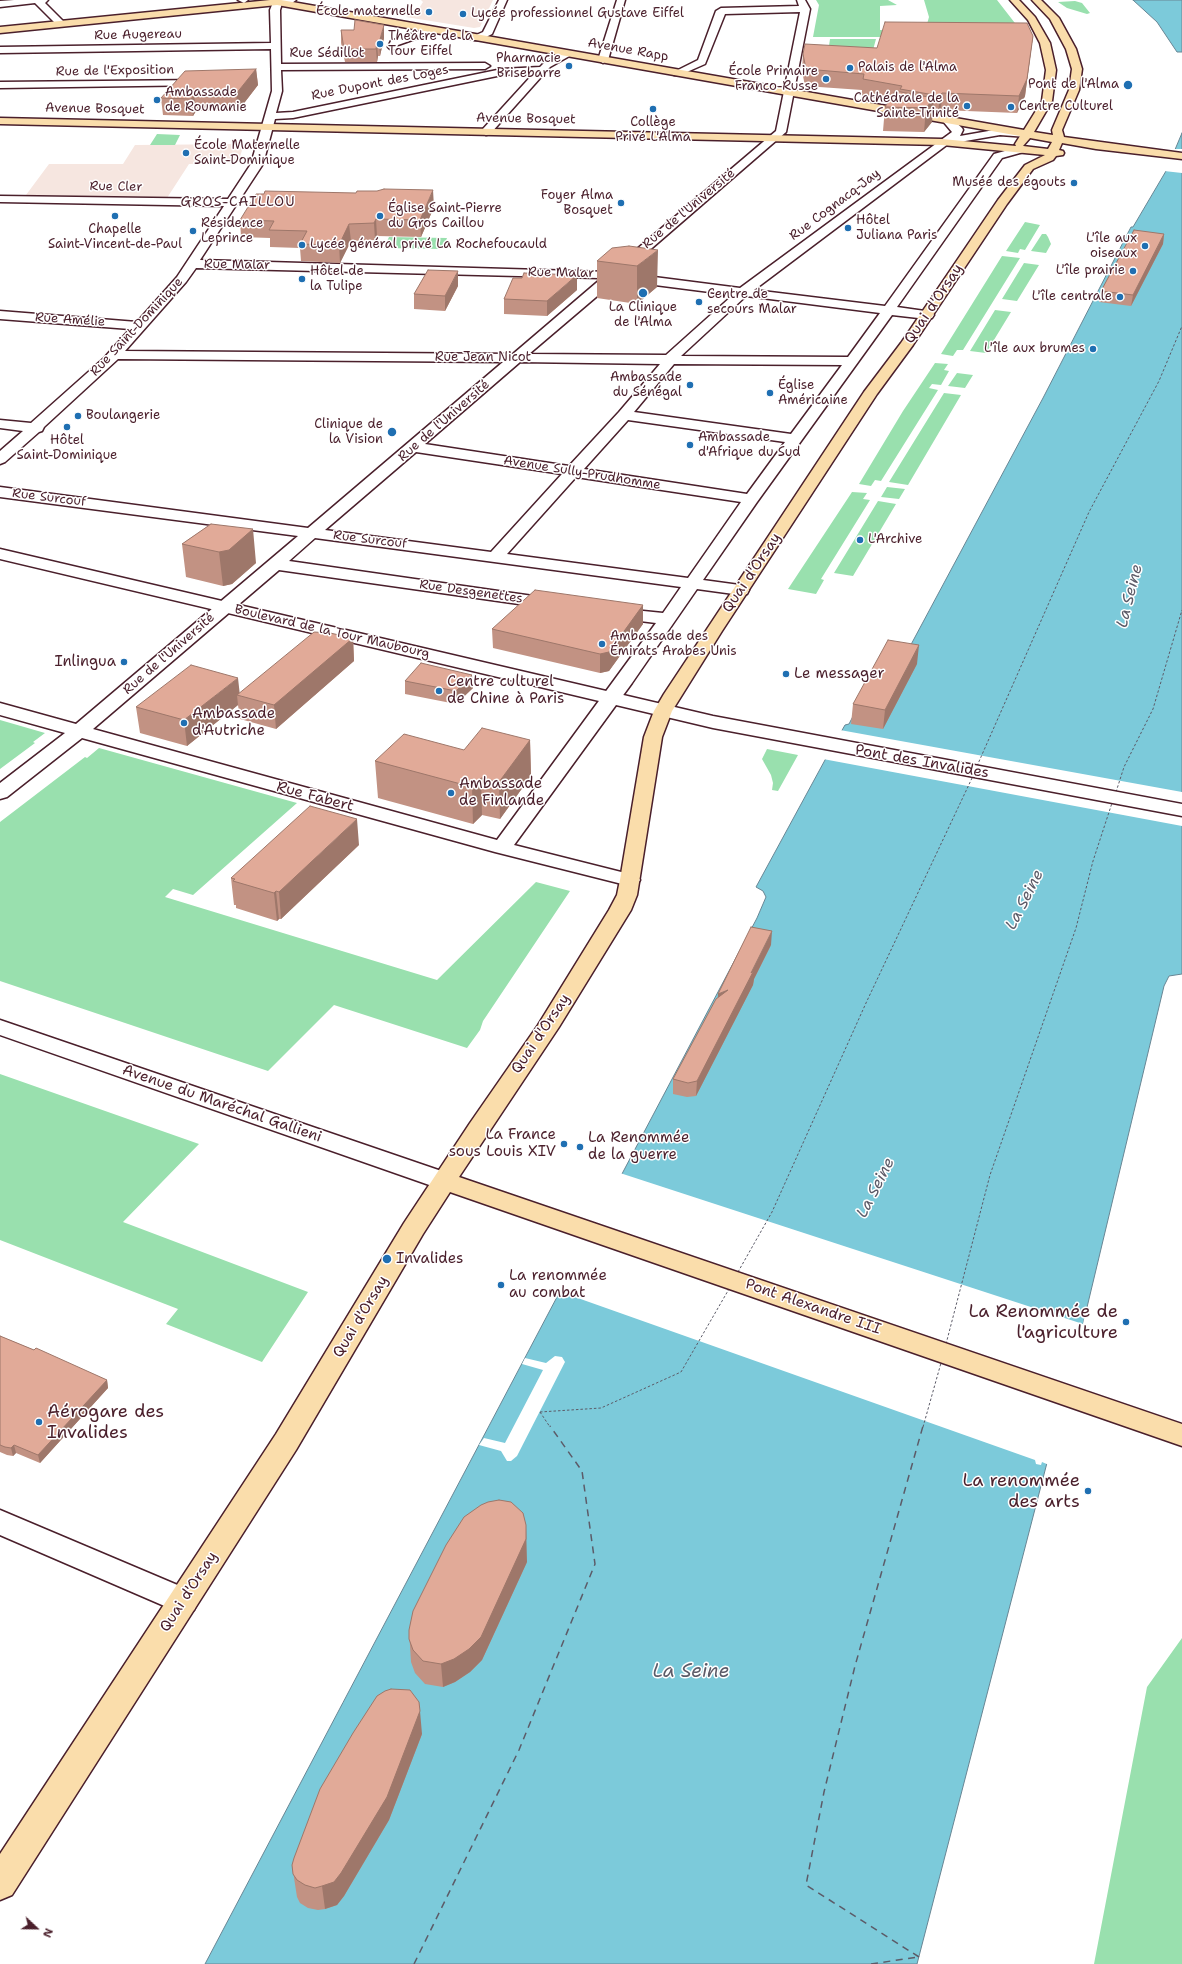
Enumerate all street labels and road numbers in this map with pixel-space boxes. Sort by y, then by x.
street label: Rue Augereau [94,26,182,44]
street label: Avenue Rapp [586,35,670,65]
street label: Rue Sédillot [290,46,364,62]
street label: Rue de l'Exposition [56,62,174,80]
street label: Rue Dupont des Loges [310,62,450,104]
street label: Avenue Bosquet [45,100,145,118]
street label: Avenue Bosquet [476,110,576,128]
street label: Rue de l'Université [640,166,738,252]
street label: Rue Cognacq-Jay [787,166,883,244]
street label: Rue Cler [89,179,143,195]
street label: Rue Malar [204,257,270,273]
street label: Quai d'Orsay [901,261,967,347]
street label: Rue Malar [528,265,594,281]
street label: Rue Saint-Dominique [87,275,187,379]
street label: Rue Amélie [34,310,106,330]
street label: Rue Jean Nicot [435,350,531,366]
street label: Rue de l'Université [395,377,493,465]
street label: Avenue Sully-Prudhomme [502,453,662,493]
street label: Rue Surcouf [11,486,87,510]
street label: Rue Surcouf [332,528,408,552]
street label: Quai d'Orsay [719,530,785,616]
street label: Rue Desgenettes [418,577,524,607]
street label: Boulevard de la Tour Maubourg [233,602,431,662]
street label: Rue de l'Université [120,610,218,698]
street label: Pont des Invalides [854,741,990,783]
street label: Rue Fabert [274,778,356,816]
street label: Quai d'Orsay [508,991,574,1077]
street label: Avenue du Maréchal Gallieni [120,1061,324,1147]
street label: Quai d'Orsay [330,1273,392,1361]
street label: Pont Alexandre III [743,1275,883,1339]
street label: Quai d'Orsay [156,1548,222,1636]

